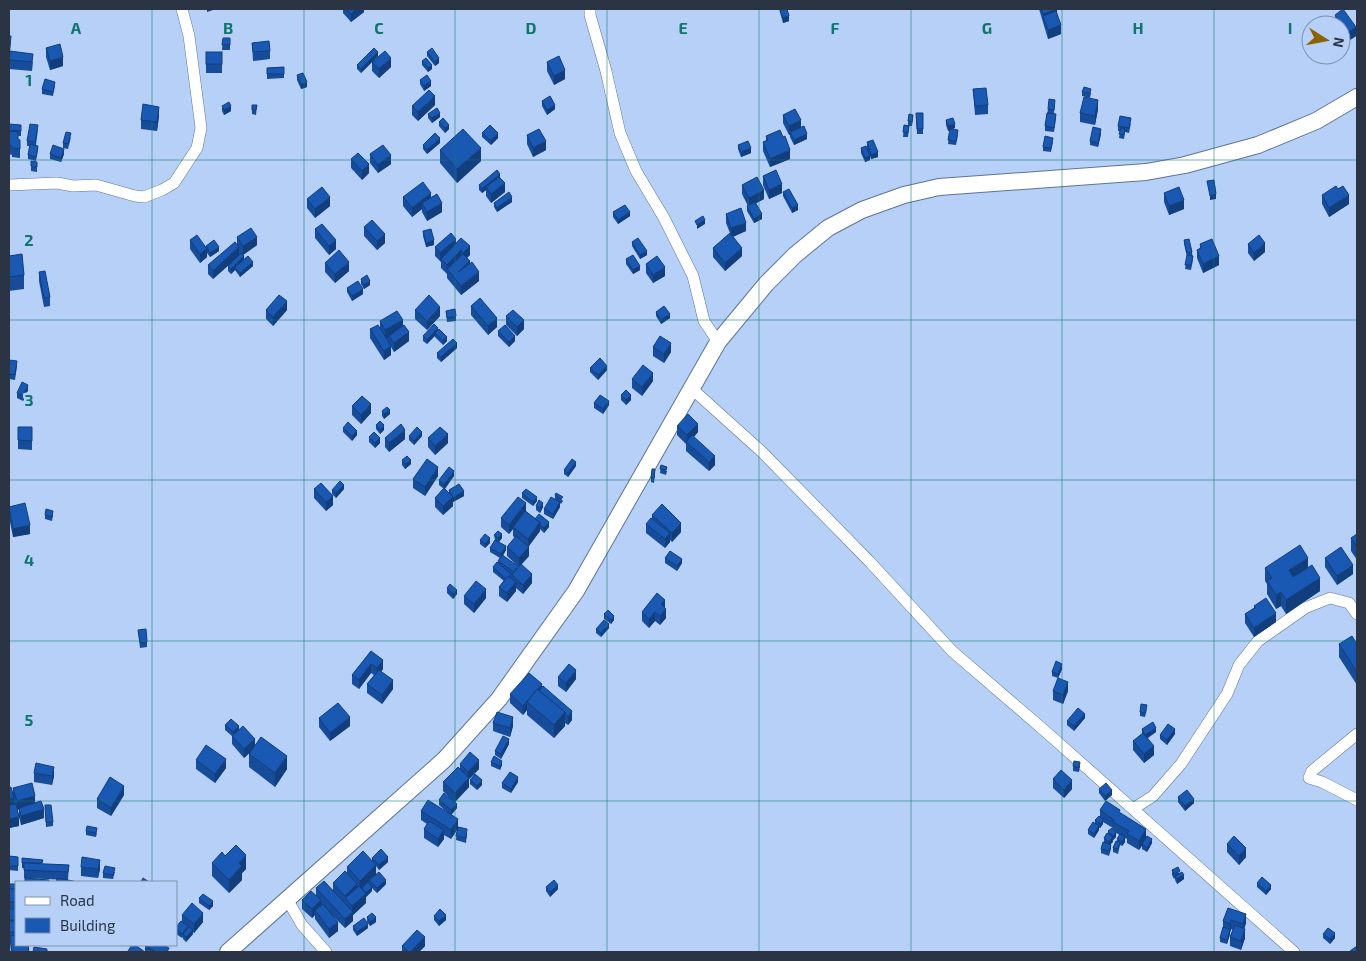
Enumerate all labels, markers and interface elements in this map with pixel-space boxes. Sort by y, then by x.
north arrow [1301,15,1351,65]
text: A [71,18,82,37]
text: B [223,18,233,37]
text: C [374,18,384,37]
text: D [526,18,537,37]
text: E [678,18,688,37]
text: F [831,18,840,37]
text: G [982,18,992,37]
text: H [1132,18,1144,37]
text: I [1288,18,1292,37]
text: N [1330,36,1349,49]
text: 1 [26,70,32,89]
text: 2 [24,230,34,249]
text: 3 [24,390,34,409]
text: 4 [24,550,34,569]
text: 5 [25,710,34,729]
legend [15,881,178,946]
text: Road [60,891,95,909]
text: Building [60,916,116,934]

